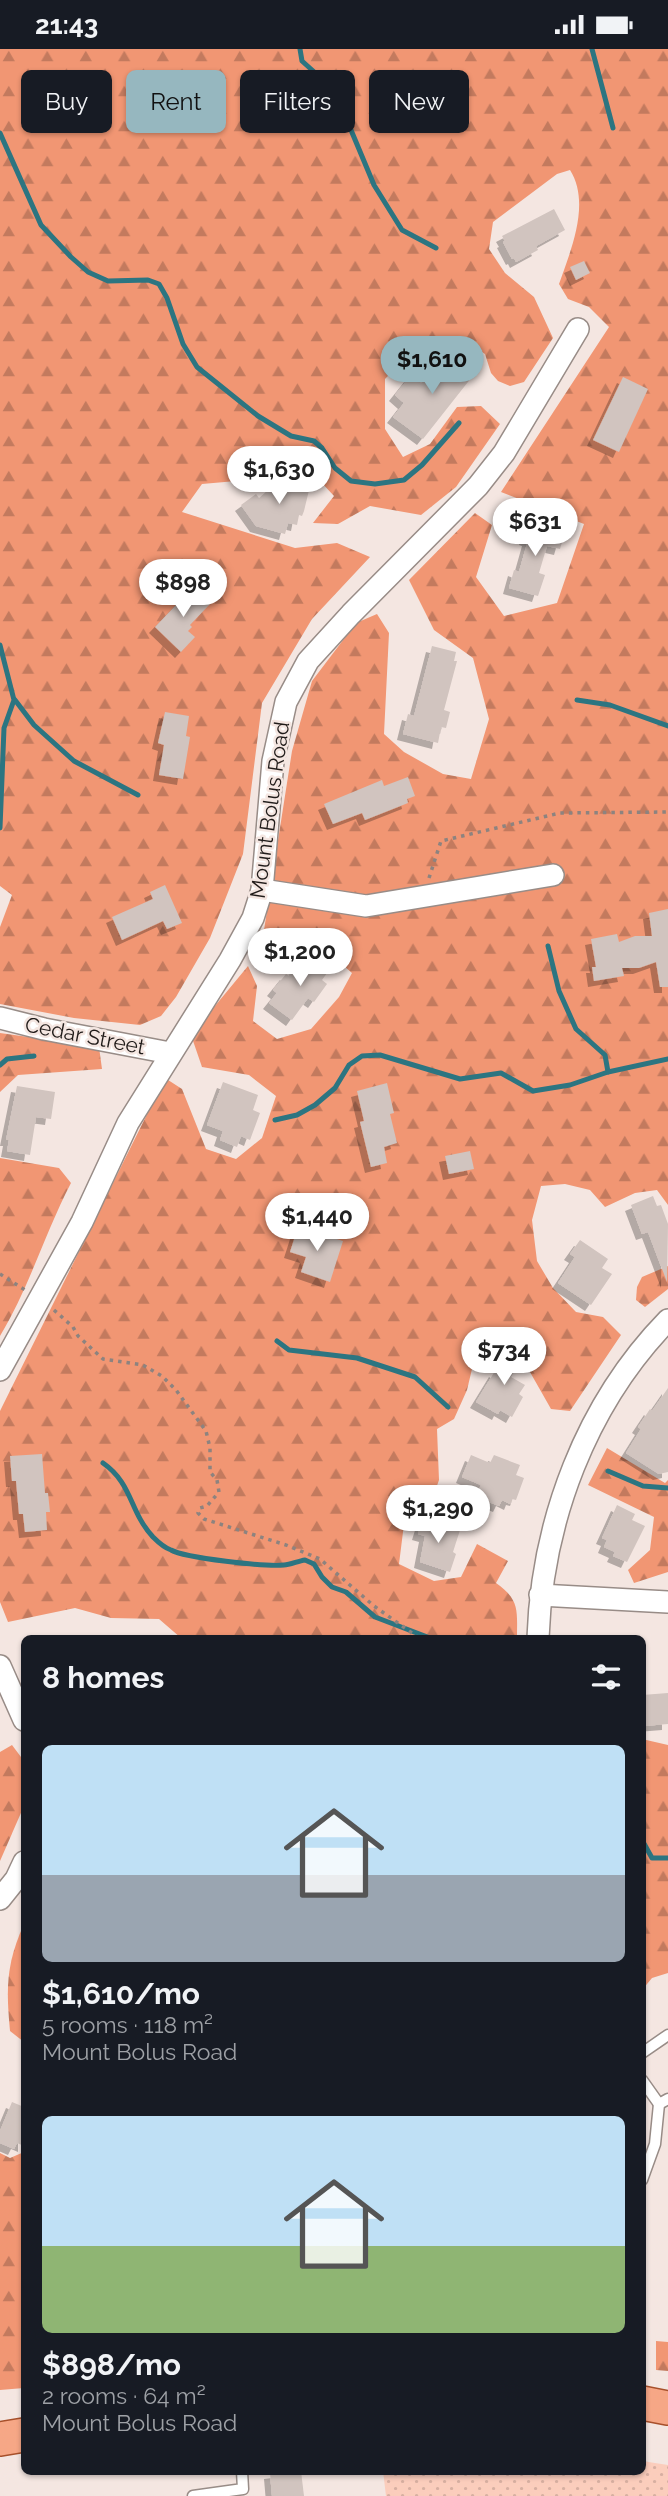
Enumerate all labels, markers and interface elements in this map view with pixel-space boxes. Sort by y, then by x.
text: 21:43 [35,10,98,40]
chip: Buy [21,70,112,133]
chip: Rent [126,70,226,133]
chip: Filters [240,70,355,133]
chip: New [369,70,469,133]
pin: $1,610 [375,337,489,396]
text: $1,610 [397,345,467,372]
pin: $1,630 [222,447,336,506]
text: $1,630 [243,455,315,482]
pin: $631 [494,498,576,558]
text: $631 [509,507,561,534]
pin: $898 [142,559,224,619]
text: $898 [155,568,211,595]
street label: Mount Bolus Road [245,720,294,900]
pin: $1,200 [243,929,357,988]
text: $1,200 [264,937,336,964]
street label: Cedar Street [23,1012,147,1059]
pin: $1,440 [260,1193,374,1253]
text: $1,440 [281,1202,353,1229]
pin: $734 [463,1327,545,1387]
text: $734 [477,1336,531,1363]
pin: $1,290 [381,1485,495,1545]
text: $1,290 [402,1494,474,1521]
icon: filters [587,1658,625,1696]
text: 8 homes [42,1660,164,1695]
icon: home [271,1790,397,1916]
text: $1,610/mo [42,1976,200,2011]
text: 5 rooms · 118 m² [42,2011,213,2038]
text: Mount Bolus Road [42,2038,237,2065]
icon: home [271,2161,397,2287]
text: $898/mo [42,2347,181,2382]
text: 2 rooms · 64 m² [42,2382,206,2409]
text: Mount Bolus Road [42,2409,237,2436]

